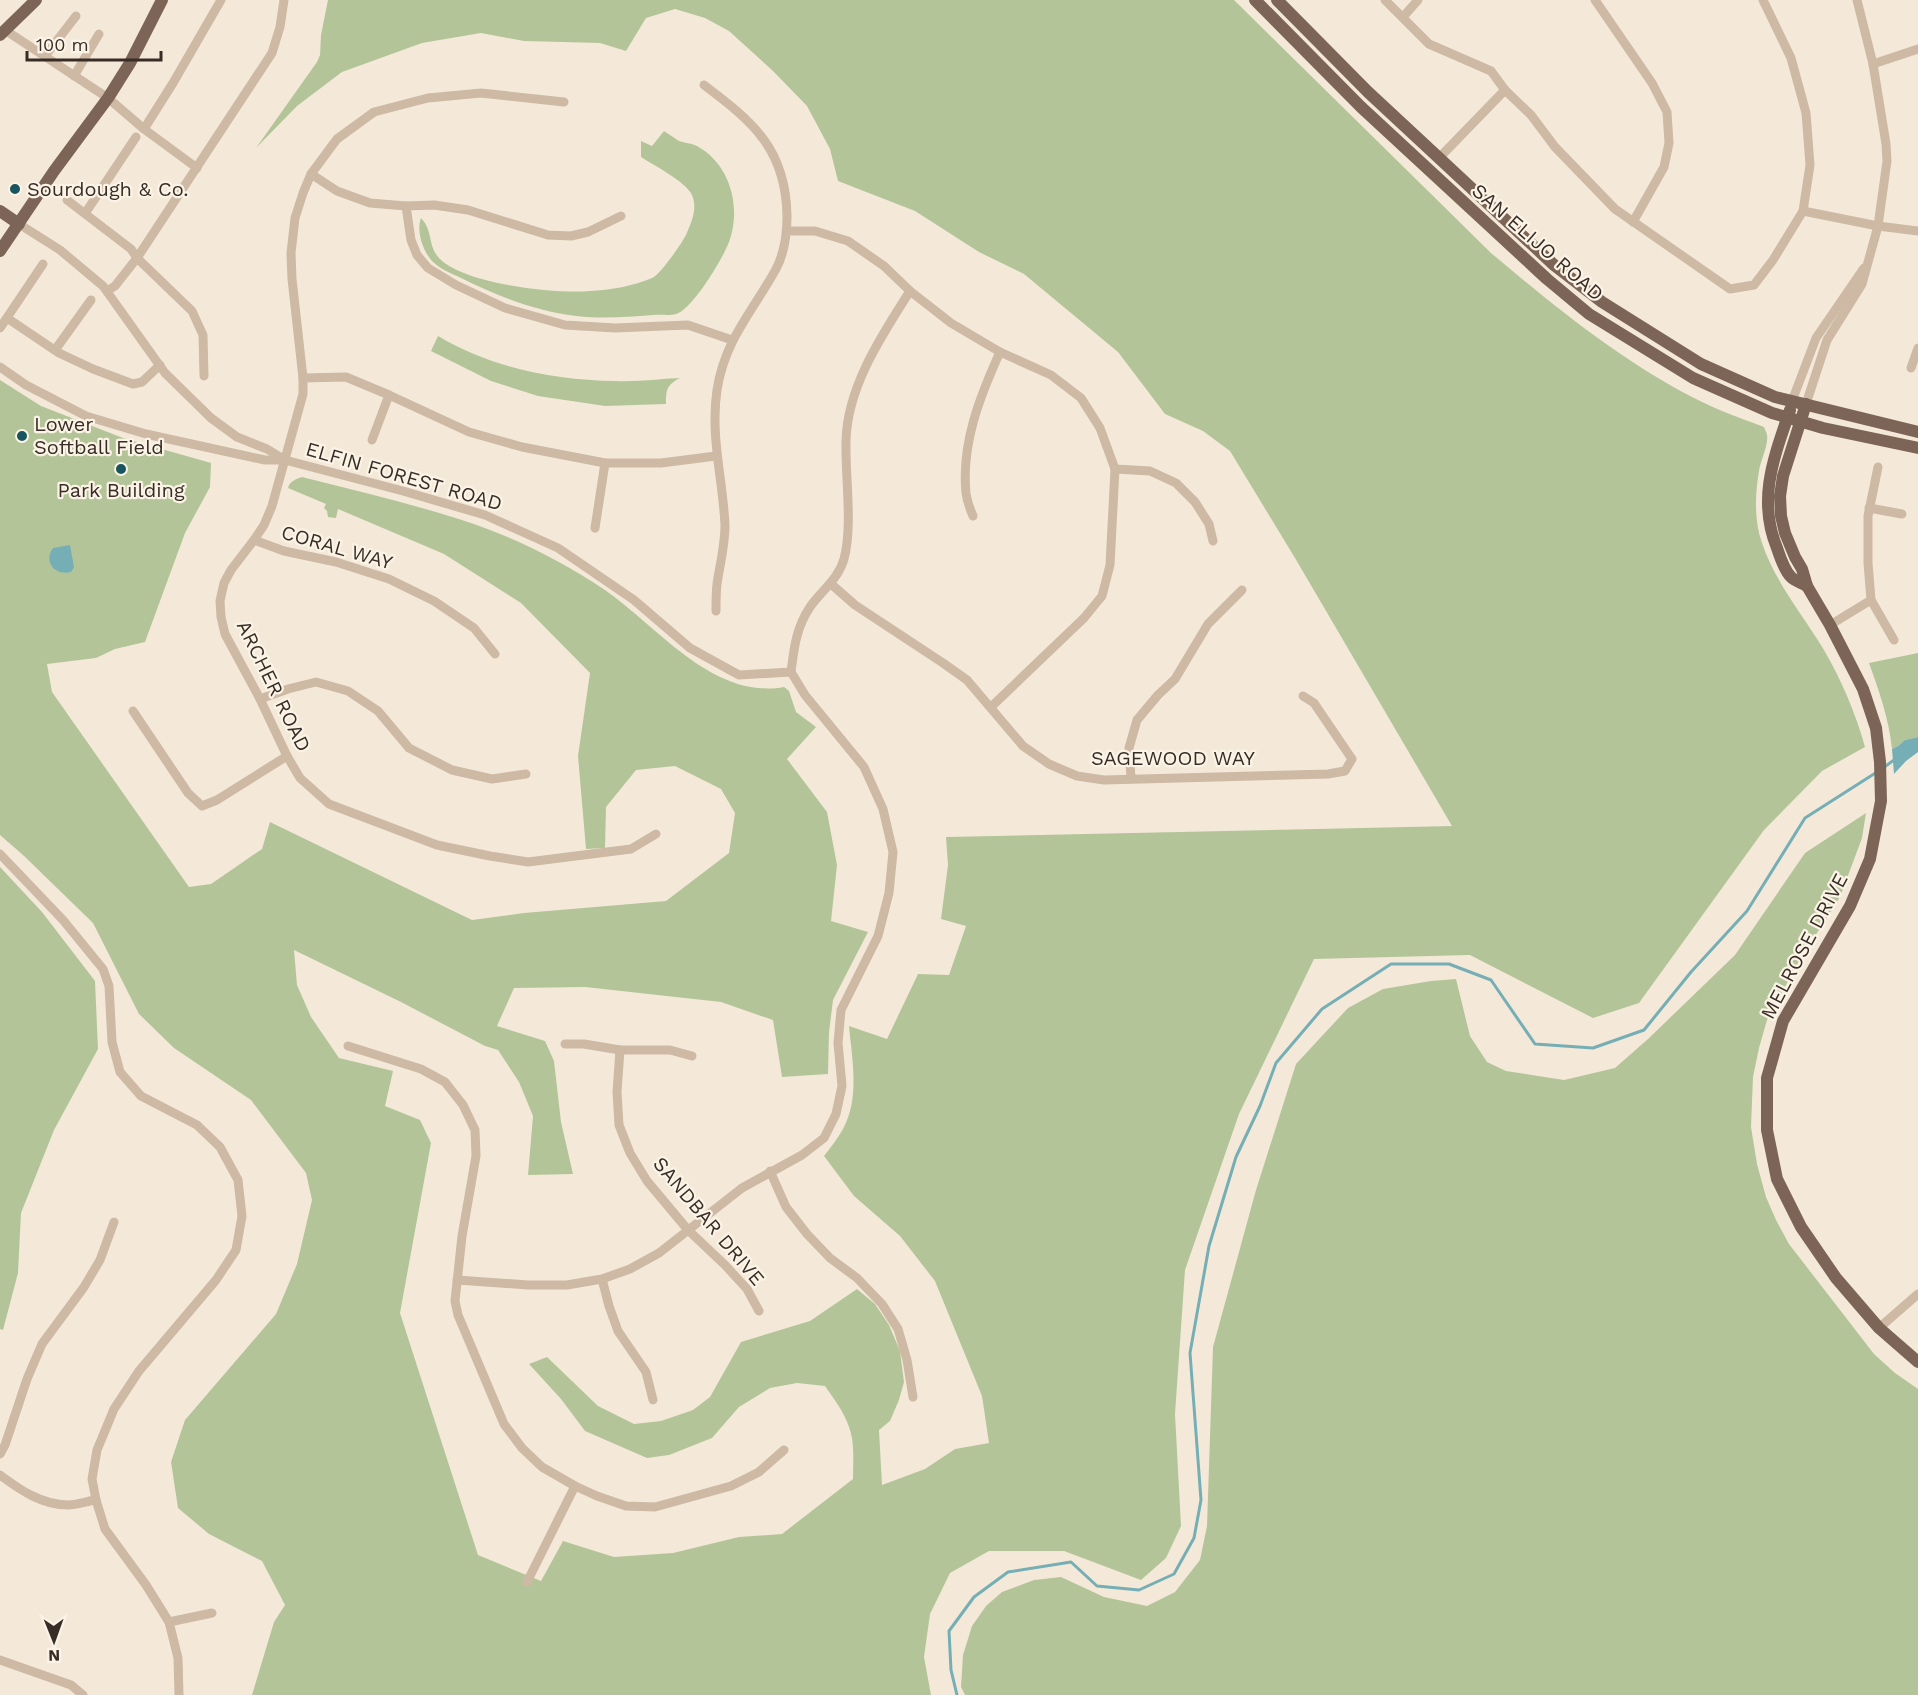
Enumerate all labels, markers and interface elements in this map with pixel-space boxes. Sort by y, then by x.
scale bar [27,24,160,62]
text: 100 m [36,34,89,55]
place label: Sourdough & Co. [27,177,189,201]
street label: SAN ELIJO ROAD [1467,178,1609,306]
marker: Sourdough & Co. [8,182,22,196]
place label: Lower Softball Field [34,412,164,459]
marker: Lower Softball Field [15,429,29,443]
street label: ELFIN FOREST ROAD [303,436,505,516]
marker: Park Building [114,462,128,476]
place label: Park Building [57,478,185,502]
street label: CORAL WAY [279,520,396,574]
street label: ARCHER ROAD [232,616,316,756]
street label: SAGEWOOD WAY [1091,746,1256,770]
street label: MELROSE DRIVE [1755,869,1853,1023]
street label: SANDBAR DRIVE [648,1152,770,1290]
north arrow [24,1611,84,1671]
text: N [48,1646,60,1665]

